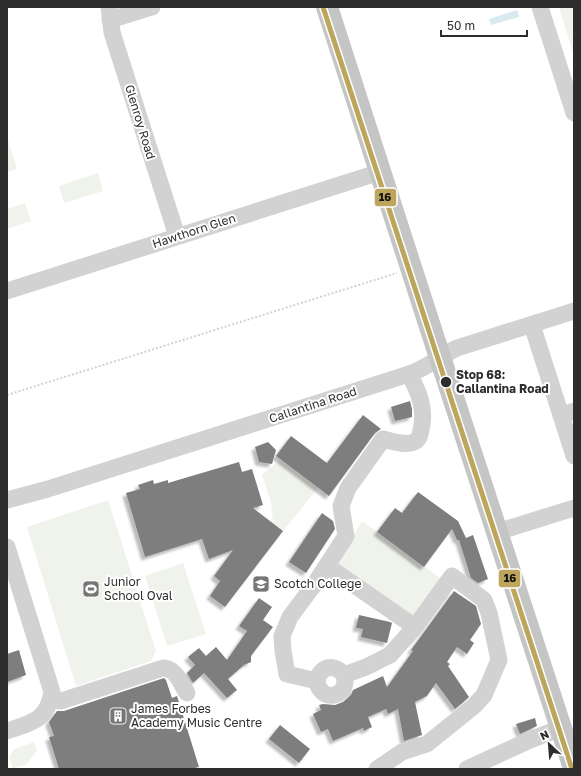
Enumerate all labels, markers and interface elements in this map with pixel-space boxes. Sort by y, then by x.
scale bar [441,12,527,38]
text: 50 m [447,18,475,33]
street label: Glenroy Road [122,83,159,161]
line badge: 16 [374,188,397,207]
text: 16 [379,190,391,203]
street label: Hawthorn Glen [150,210,237,251]
place label: Stop 68: Callantina Road [456,367,549,396]
marker: Stop 68: Callantina Road [439,375,453,389]
street label: Callantina Road [267,383,359,426]
line badge: 16 [498,569,521,588]
text: 16 [504,571,516,584]
place label: Junior School Oval [104,574,173,603]
school or university icon: Scotch College [251,574,271,594]
place label: Scotch College [274,576,361,591]
sports icon: Junior School Oval [81,579,101,599]
place label: James Forbes Academy Music Centre [131,701,262,730]
building icon: James Forbes Academy Music Centre [108,706,128,726]
north arrow [529,724,569,764]
text: N [538,727,551,742]

